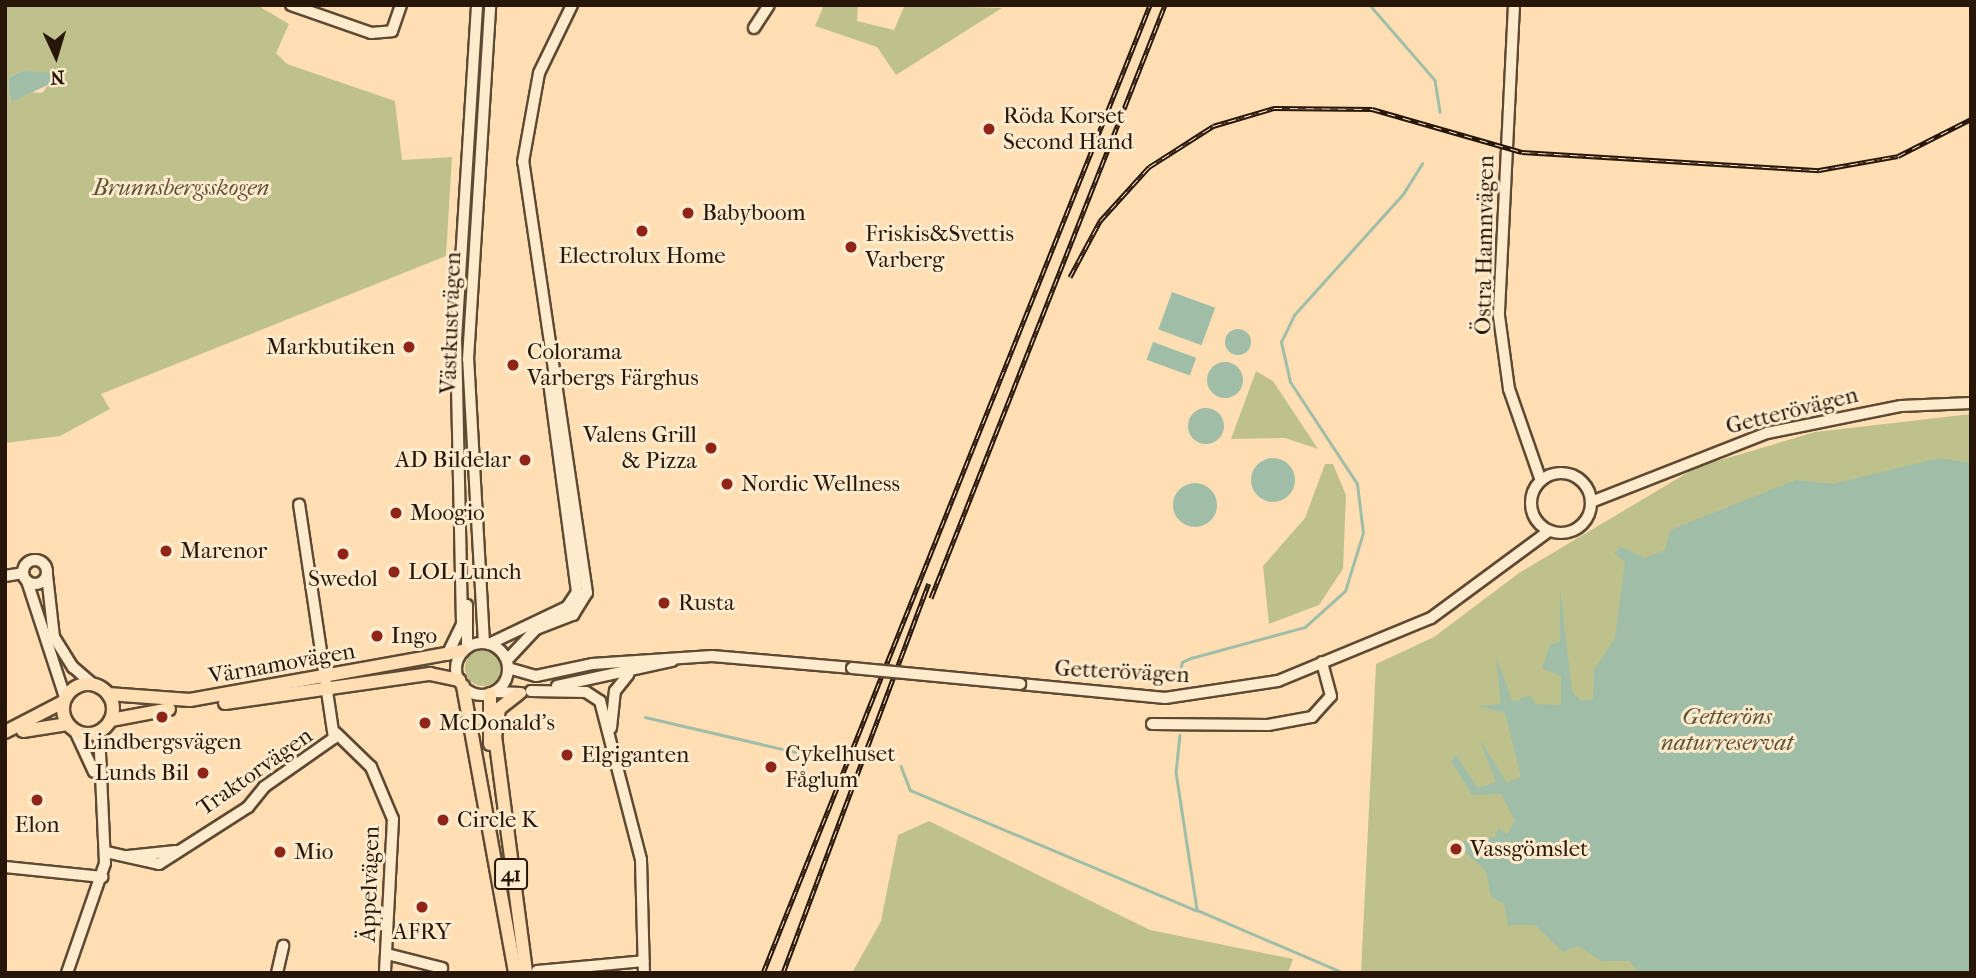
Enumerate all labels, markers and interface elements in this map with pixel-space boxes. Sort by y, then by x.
north arrow [21,21,91,91]
text: N [50,65,65,88]
place label: Röda Korset Second Hand [1003,102,1133,156]
marker: Röda Korset Second Hand [981,121,997,137]
street label: Östra Hamnvägen [1470,155,1500,335]
park label: Brunnsbergsskogen [93,174,269,202]
place label: Babyboom [702,199,806,227]
marker: Babyboom [680,205,696,221]
place label: Friskis&Svettis Varberg [865,220,1014,274]
marker: Electrolux Home [634,223,650,239]
marker: Friskis&Svettis Varberg [843,239,859,255]
place label: Electrolux Home [558,242,726,270]
street label: Västkustvägen [435,251,467,395]
place label: Markbutiken [266,333,395,361]
place label: Colorama Varbergs Färghus [527,338,699,392]
marker: Markbutiken [401,339,417,355]
marker: Colorama Varbergs Färghus [505,357,521,373]
street label: Getterövägen [1723,381,1861,441]
place label: Valens Grill & Pizza [583,421,697,475]
marker: Valens Grill & Pizza [703,440,719,456]
place label: AD Bildelar [395,446,511,474]
marker: AD Bildelar [517,452,533,468]
place label: Nordic Wellness [741,470,900,498]
marker: Nordic Wellness [719,476,735,492]
place label: Moogio [410,499,485,527]
marker: Moogio [388,505,404,521]
place label: Marenor [180,537,267,565]
marker: Marenor [158,543,174,559]
marker: Swedol [335,546,351,562]
place label: LOL Lunch [408,558,522,586]
marker: LOL Lunch [386,564,402,580]
place label: Swedol [308,565,378,593]
place label: Rusta [678,589,735,617]
marker: Rusta [656,595,672,611]
place label: Ingo [391,622,437,650]
marker: Ingo [369,628,385,644]
street label: Värnamovägen [207,638,357,690]
street label: Getterövägen [1054,655,1190,689]
park label: Getteröns naturreservat [1661,703,1793,757]
marker: Lindbergsvägen [154,709,170,725]
place label: McDonald's [439,709,555,737]
marker: McDonald's [417,715,433,731]
street label: Traktorvägen [192,722,318,822]
place label: Lindbergsvägen [82,728,242,756]
place label: Cykelhuset Fåglum [785,740,895,794]
place label: Elgiganten [581,741,689,769]
marker: Elgiganten [559,747,575,763]
place label: Lunds Bil [95,759,189,787]
marker: Cykelhuset Fåglum [763,759,779,775]
marker: Lunds Bil [195,765,211,781]
marker: Elon [29,792,45,808]
place label: Circle K [457,806,538,834]
place label: Elon [14,811,60,839]
marker: Circle K [435,812,451,828]
street label: Äppelvägen [354,825,386,943]
place label: Vassgömslet [1470,835,1588,863]
place label: Mio [294,838,333,866]
marker: Vassgömslet [1448,841,1464,857]
marker: Mio [272,844,288,860]
road number: 41 [494,856,528,892]
marker: AFRY [414,899,430,915]
place label: AFRY [393,918,451,946]

